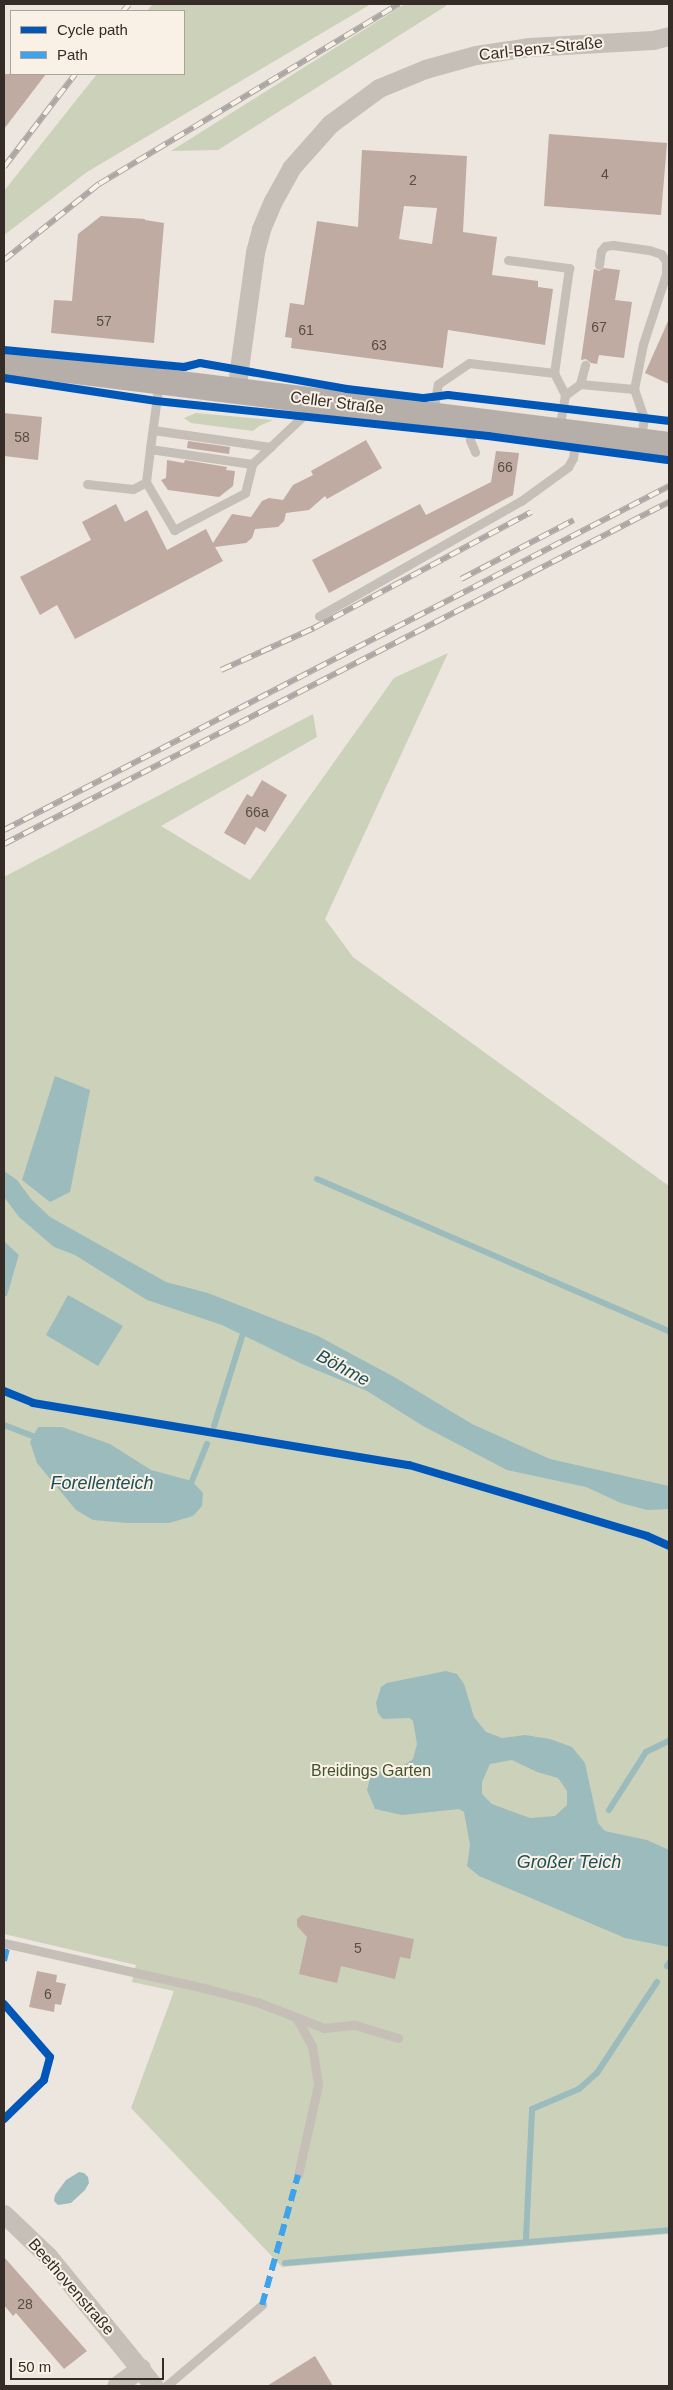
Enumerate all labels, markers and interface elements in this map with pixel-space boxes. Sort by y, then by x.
legend [10,10,185,75]
text: Cycle path [57,21,128,38]
street label: Carl-Benz-Straße [478,33,604,65]
text: Path [57,46,88,63]
house number: 4 [601,166,609,182]
house number: 2 [409,172,417,188]
house number: 57 [96,313,112,329]
house number: 67 [591,319,607,335]
house number: 61 [298,322,314,338]
house number: 63 [371,337,387,353]
street label: Celler Straße [289,388,385,418]
house number: 58 [14,429,30,445]
house number: 66 [497,459,513,475]
house number: 66a [245,804,269,820]
water label: Böhme [313,1345,373,1391]
water label: Forellenteich [50,1472,154,1494]
park label: Breidings Garten [311,1761,431,1781]
water label: Großer Teich [517,1851,621,1873]
house number: 5 [354,1940,362,1956]
house number: 6 [44,1986,52,2002]
street label: Beethovenstraße [24,2235,118,2339]
house number: 28 [17,2296,33,2312]
scale bar [12,2348,166,2380]
text: 50 m [18,2358,51,2375]

